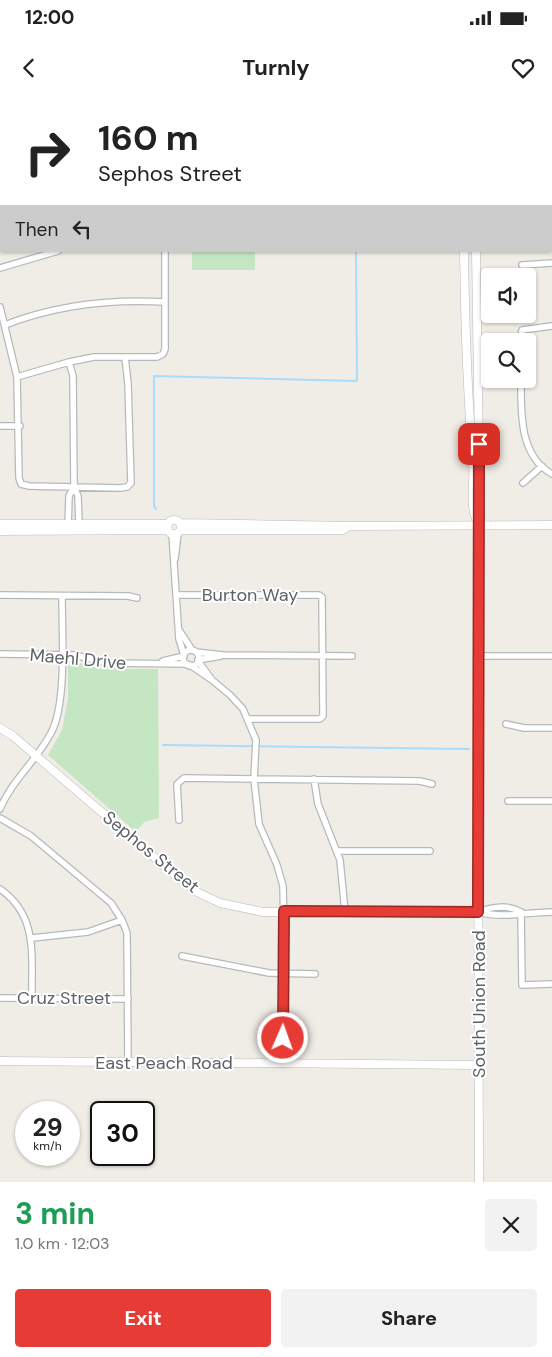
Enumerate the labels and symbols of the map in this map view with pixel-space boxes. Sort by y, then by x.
pin [458,423,500,465]
street label: Burton Way [202,583,298,607]
street label: Maehl Drive [29,643,127,675]
street label: Sephos Street [98,806,204,898]
street label: South Union Road [467,930,491,1078]
street label: Cruz Street [17,986,111,1010]
position arrow [256,1011,308,1063]
street label: East Peach Road [95,1051,233,1075]
speed limit sign: 30 [90,1101,155,1166]

